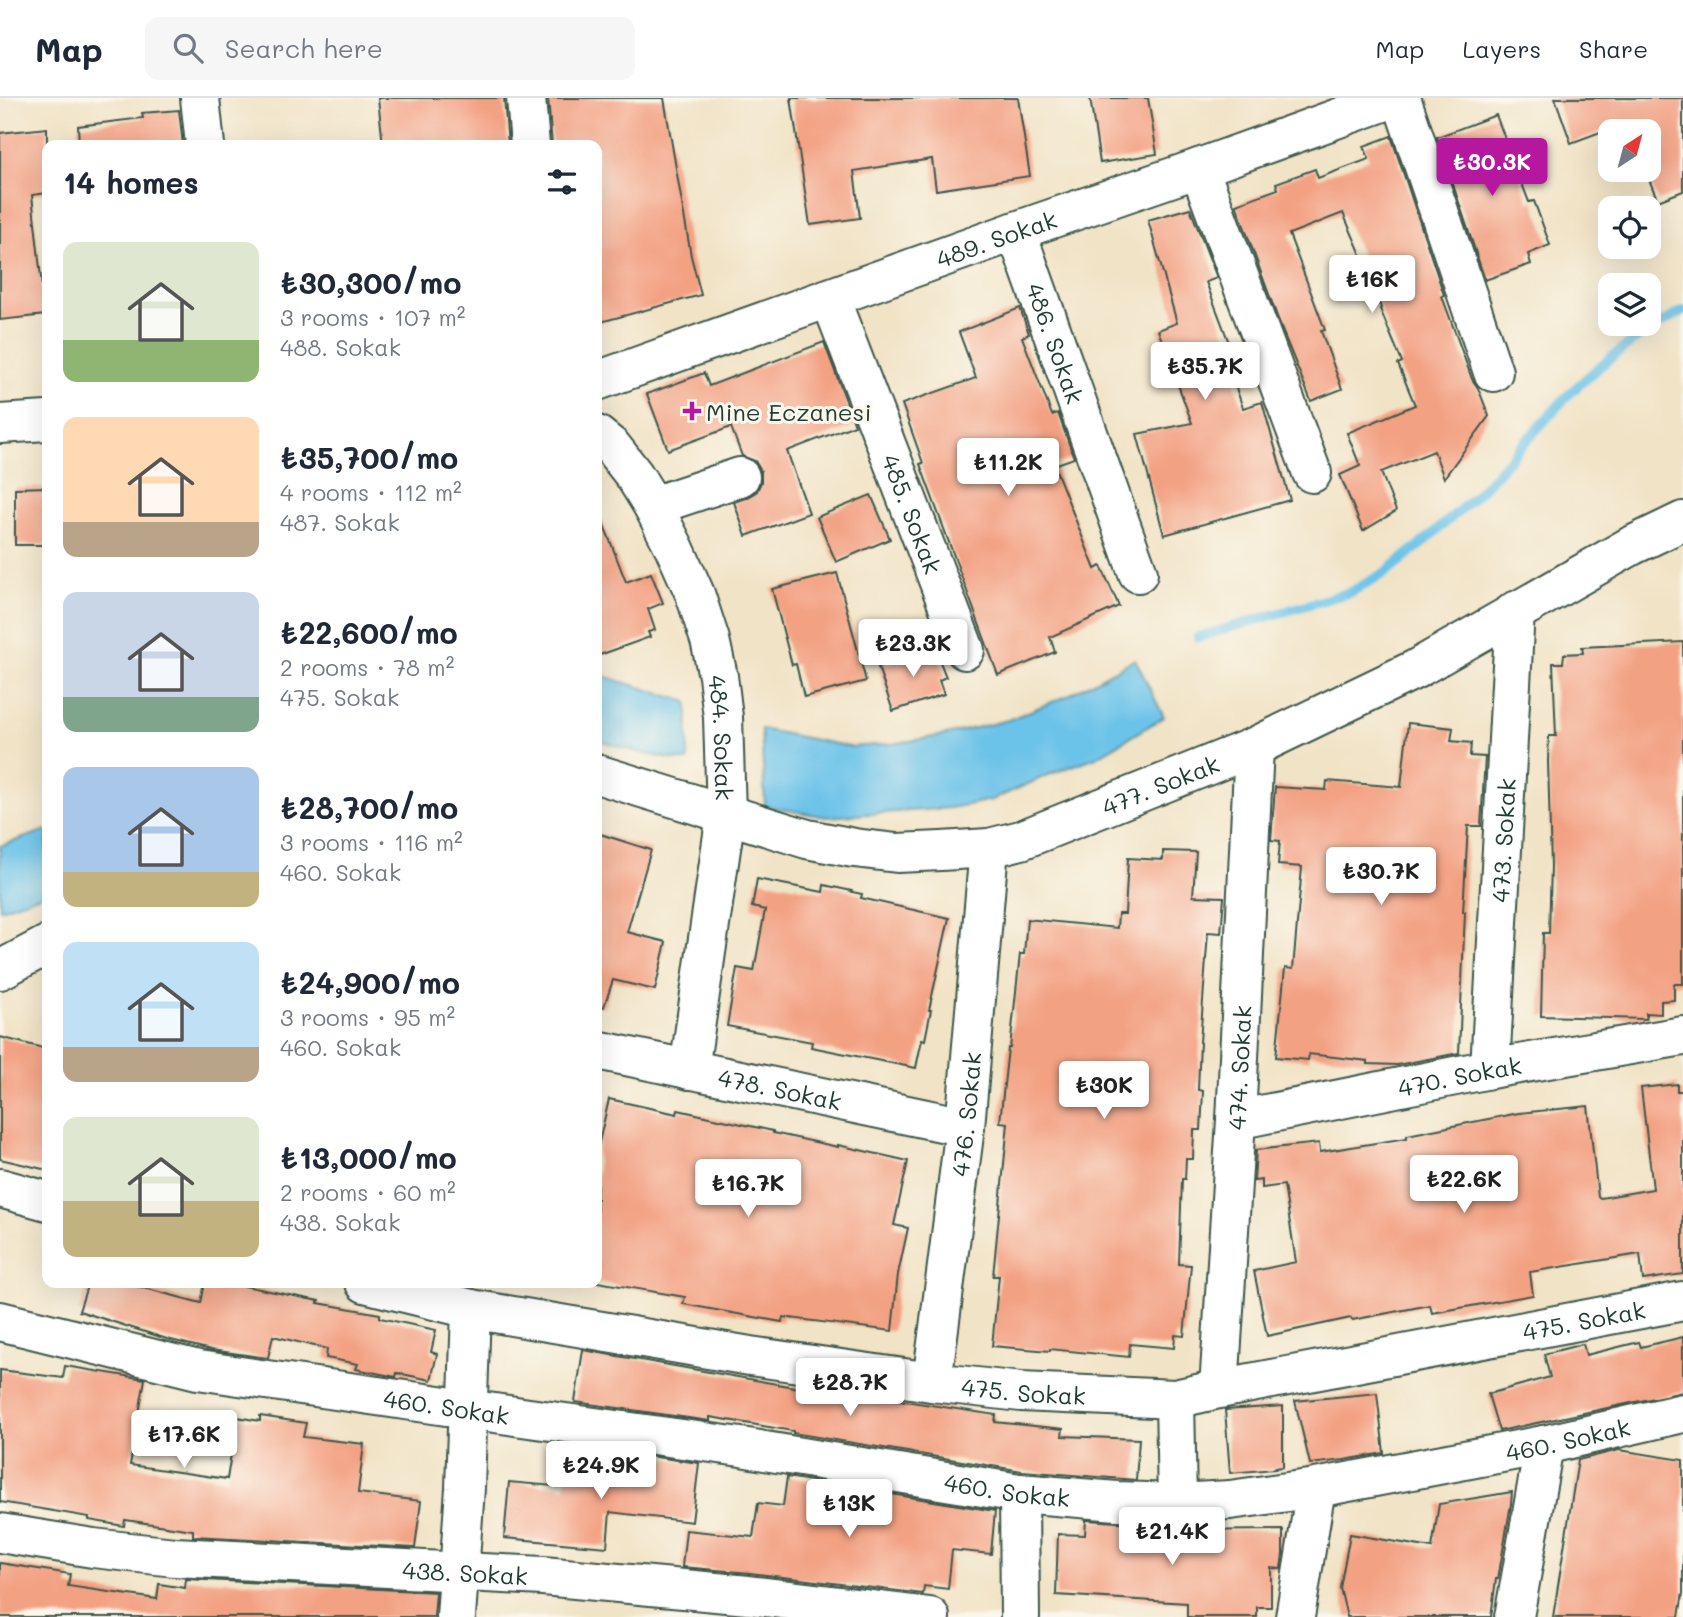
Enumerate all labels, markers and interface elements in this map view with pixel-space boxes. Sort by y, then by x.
search box [145,17,635,80]
text: Map [35,27,103,70]
icon: search [169,29,207,67]
text: Search here [225,31,383,65]
text: Map [1376,33,1424,64]
text: Layers [1462,33,1541,64]
text: Share [1579,33,1648,64]
north arrow [1598,119,1661,182]
map controls [1598,119,1661,336]
pin: ₺30.3K [1435,139,1549,198]
text: ₺30.3K [1453,146,1531,176]
text: 14 homes [63,162,199,202]
icon: filters [543,163,581,201]
button: locate [1598,196,1661,259]
street label: 489. Sokak [932,203,1061,274]
pin: ₺16K [1331,256,1413,315]
text: ₺30,300/mo [280,262,461,302]
text: ₺16K [1345,263,1399,293]
icon: home [119,270,203,354]
button: layers [1598,273,1661,336]
street label: 486. Sokak [1020,278,1092,408]
text: 3 rooms · 107 m² [280,302,466,332]
text: 488. Sokak [280,332,401,362]
pin: ₺35.7K [1148,342,1262,402]
text: ₺35.7K [1167,350,1243,380]
place label: Mine Eczanesi [706,396,872,427]
marker: Mine Eczanesi [684,403,700,419]
text: ₺35,700/mo [280,437,458,477]
pin: ₺11.2K [951,438,1065,498]
icon: home [119,445,203,529]
text: ₺11.2K [973,446,1043,476]
street label: 485. Sokak [876,449,950,578]
text: 4 rooms · 112 m² [280,477,462,507]
text: 487. Sokak [280,507,400,537]
text: ₺22,600/mo [280,612,458,652]
icon: home [119,620,203,704]
pin: ₺23.3K [856,620,970,679]
text: ₺23.3K [874,627,952,657]
text: 2 rooms · 78 m² [280,652,454,682]
street label: 484. Sokak [703,673,741,801]
text: 475. Sokak [280,682,399,712]
street label: 477. Sokak [1097,747,1223,822]
street label: 473. Sokak [1484,777,1521,903]
text: ₺28,700/mo [280,787,458,827]
icon: home [119,795,203,879]
text: 3 rooms · 116 m² [280,827,463,857]
pin: ₺30.7K [1324,848,1438,907]
text: ₺30.7K [1342,855,1420,885]
text: 460. Sokak [280,857,401,887]
text: ₺24,900/mo [280,962,460,1002]
icon: home [119,970,203,1054]
text: 3 rooms · 95 m² [280,1002,455,1032]
street label: 474. Sokak [1220,1005,1257,1131]
text: 460. Sokak [280,1032,401,1062]
street label: 470. Sokak [1395,1048,1524,1103]
street label: 476. Sokak [943,1051,987,1178]
street label: 478. Sokak [716,1060,844,1116]
pin: ₺30K [1063,1062,1145,1121]
text: ₺30K [1075,1069,1133,1099]
text: ₺13,000/mo [280,1137,457,1177]
icon: home [119,1145,203,1229]
pin: ₺22.6K [1407,1156,1521,1215]
pin: ₺16.7K [691,1160,805,1219]
text: ₺22.6K [1426,1163,1502,1193]
text: ₺16.7K [711,1167,785,1197]
text: 2 rooms · 60 m² [280,1177,456,1207]
text: 438. Sokak [280,1207,400,1237]
street label: 475. Sokak [1520,1293,1648,1347]
pin: ₺28.7K [793,1358,907,1418]
text: ₺28.7K [812,1366,888,1396]
street label: 475. Sokak [960,1370,1086,1410]
street label: 460. Sokak [382,1382,511,1430]
pin: ₺17.6K [127,1410,241,1470]
street label: 460. Sokak [1503,1410,1633,1467]
text: ₺17.6K [147,1418,221,1448]
pin: ₺24.9K [544,1442,658,1501]
text: ₺24.9K [562,1449,640,1479]
street label: 460. Sokak [942,1465,1071,1513]
pin: ₺13K [808,1480,890,1539]
text: ₺13K [822,1487,876,1517]
pin: ₺21.4K [1115,1508,1229,1567]
text: ₺21.4K [1135,1515,1209,1545]
street label: 438. Sokak [401,1553,528,1591]

